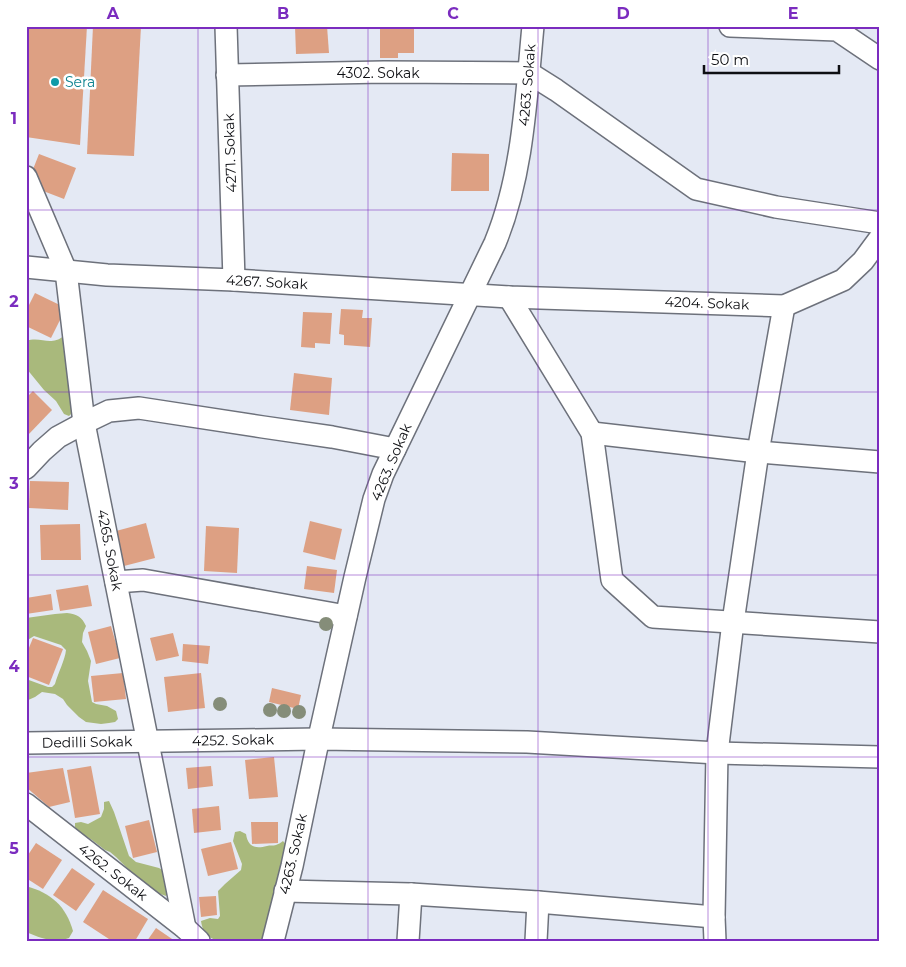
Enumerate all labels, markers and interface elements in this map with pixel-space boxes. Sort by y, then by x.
text: A [106,4,120,23]
text: B [277,4,289,23]
text: C [447,4,459,23]
text: D [616,4,630,23]
text: E [788,4,798,23]
scale bar [704,42,838,74]
street label: 4263. Sokak [514,43,540,127]
text: 50 m [711,50,749,69]
street label: 4302. Sokak [336,64,420,82]
place label: Sera [65,73,95,91]
marker: Sera [49,76,61,88]
text: 1 [11,109,17,128]
street label: 4271. Sokak [220,112,240,193]
street label: 4267. Sokak [226,271,309,293]
text: 2 [9,292,19,311]
street label: 4204. Sokak [664,293,750,313]
street label: 4263. Sokak [367,420,416,503]
text: 3 [8,474,19,493]
street label: 4265. Sokak [93,508,127,593]
text: 4 [8,657,20,676]
street label: 4252. Sokak [192,730,275,750]
street label: Dedilli Sokak [42,732,133,752]
street label: 4263. Sokak [275,811,311,896]
text: 5 [9,839,19,858]
street label: 4262. Sokak [75,839,152,905]

